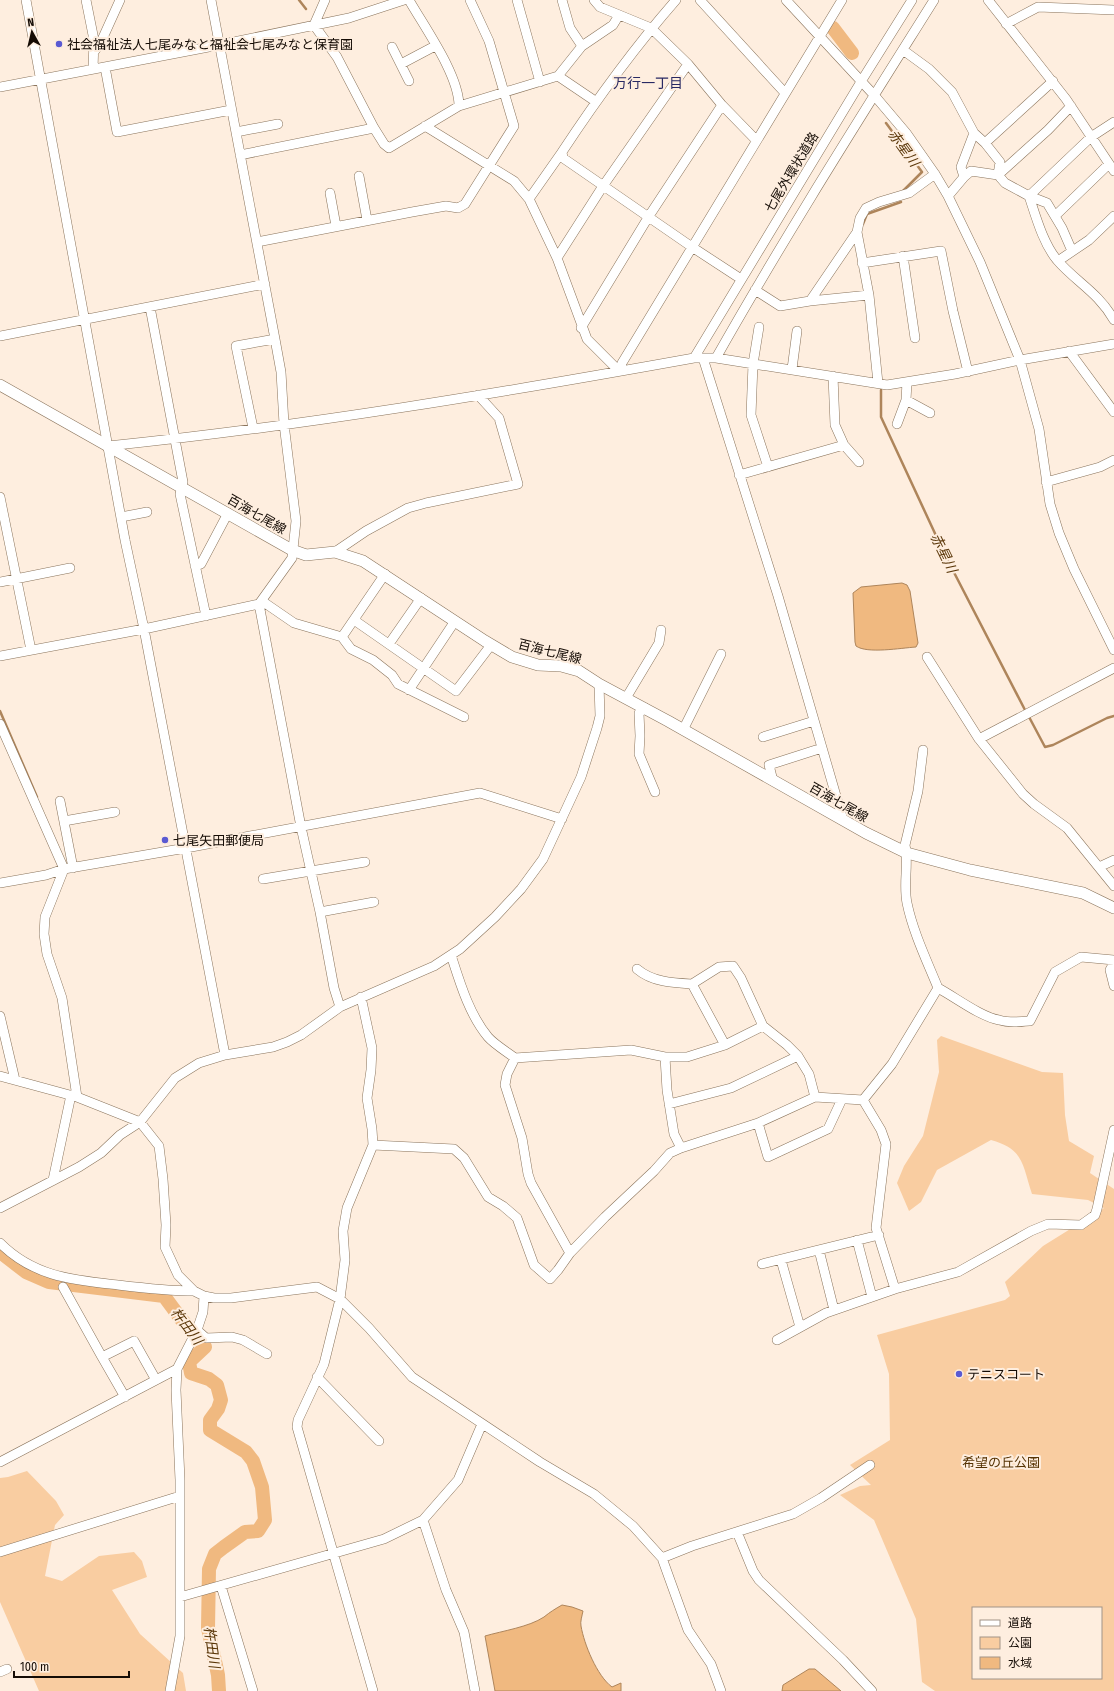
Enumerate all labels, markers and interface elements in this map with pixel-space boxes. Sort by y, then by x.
north arrow [12,12,52,52]
text: N [27,16,35,29]
place label: 社会福祉法人七尾みなと福祉会七尾みなと保育園 [67,37,353,52]
marker: 社会福祉法人七尾みなと福祉会七尾みなと保育園 [54,39,64,49]
district label: 万行一丁目 [613,75,683,92]
water label: 赤星川 [884,126,924,172]
street label: 七尾外環状道路 [762,129,821,215]
street label: 百海七尾線 [225,492,289,537]
water label: 赤星川 [927,531,961,578]
street label: 百海七尾線 [517,636,583,667]
street label: 百海七尾線 [807,780,871,825]
place label: 七尾矢田郵便局 [173,833,264,848]
marker: 七尾矢田郵便局 [160,835,170,845]
water label: 杵田川 [167,1304,207,1350]
place label: テニスコート [967,1367,1045,1382]
marker: テニスコート [954,1369,964,1379]
park label: 希望の丘公園 [962,1455,1040,1470]
legend [972,1607,1102,1679]
text: 道路 [1008,1616,1032,1630]
water label: 杵田川 [200,1625,223,1671]
text: 公園 [1008,1636,1032,1650]
scale bar [14,1653,129,1679]
text: 水域 [1008,1656,1032,1670]
text: 100 m [20,1660,49,1674]

